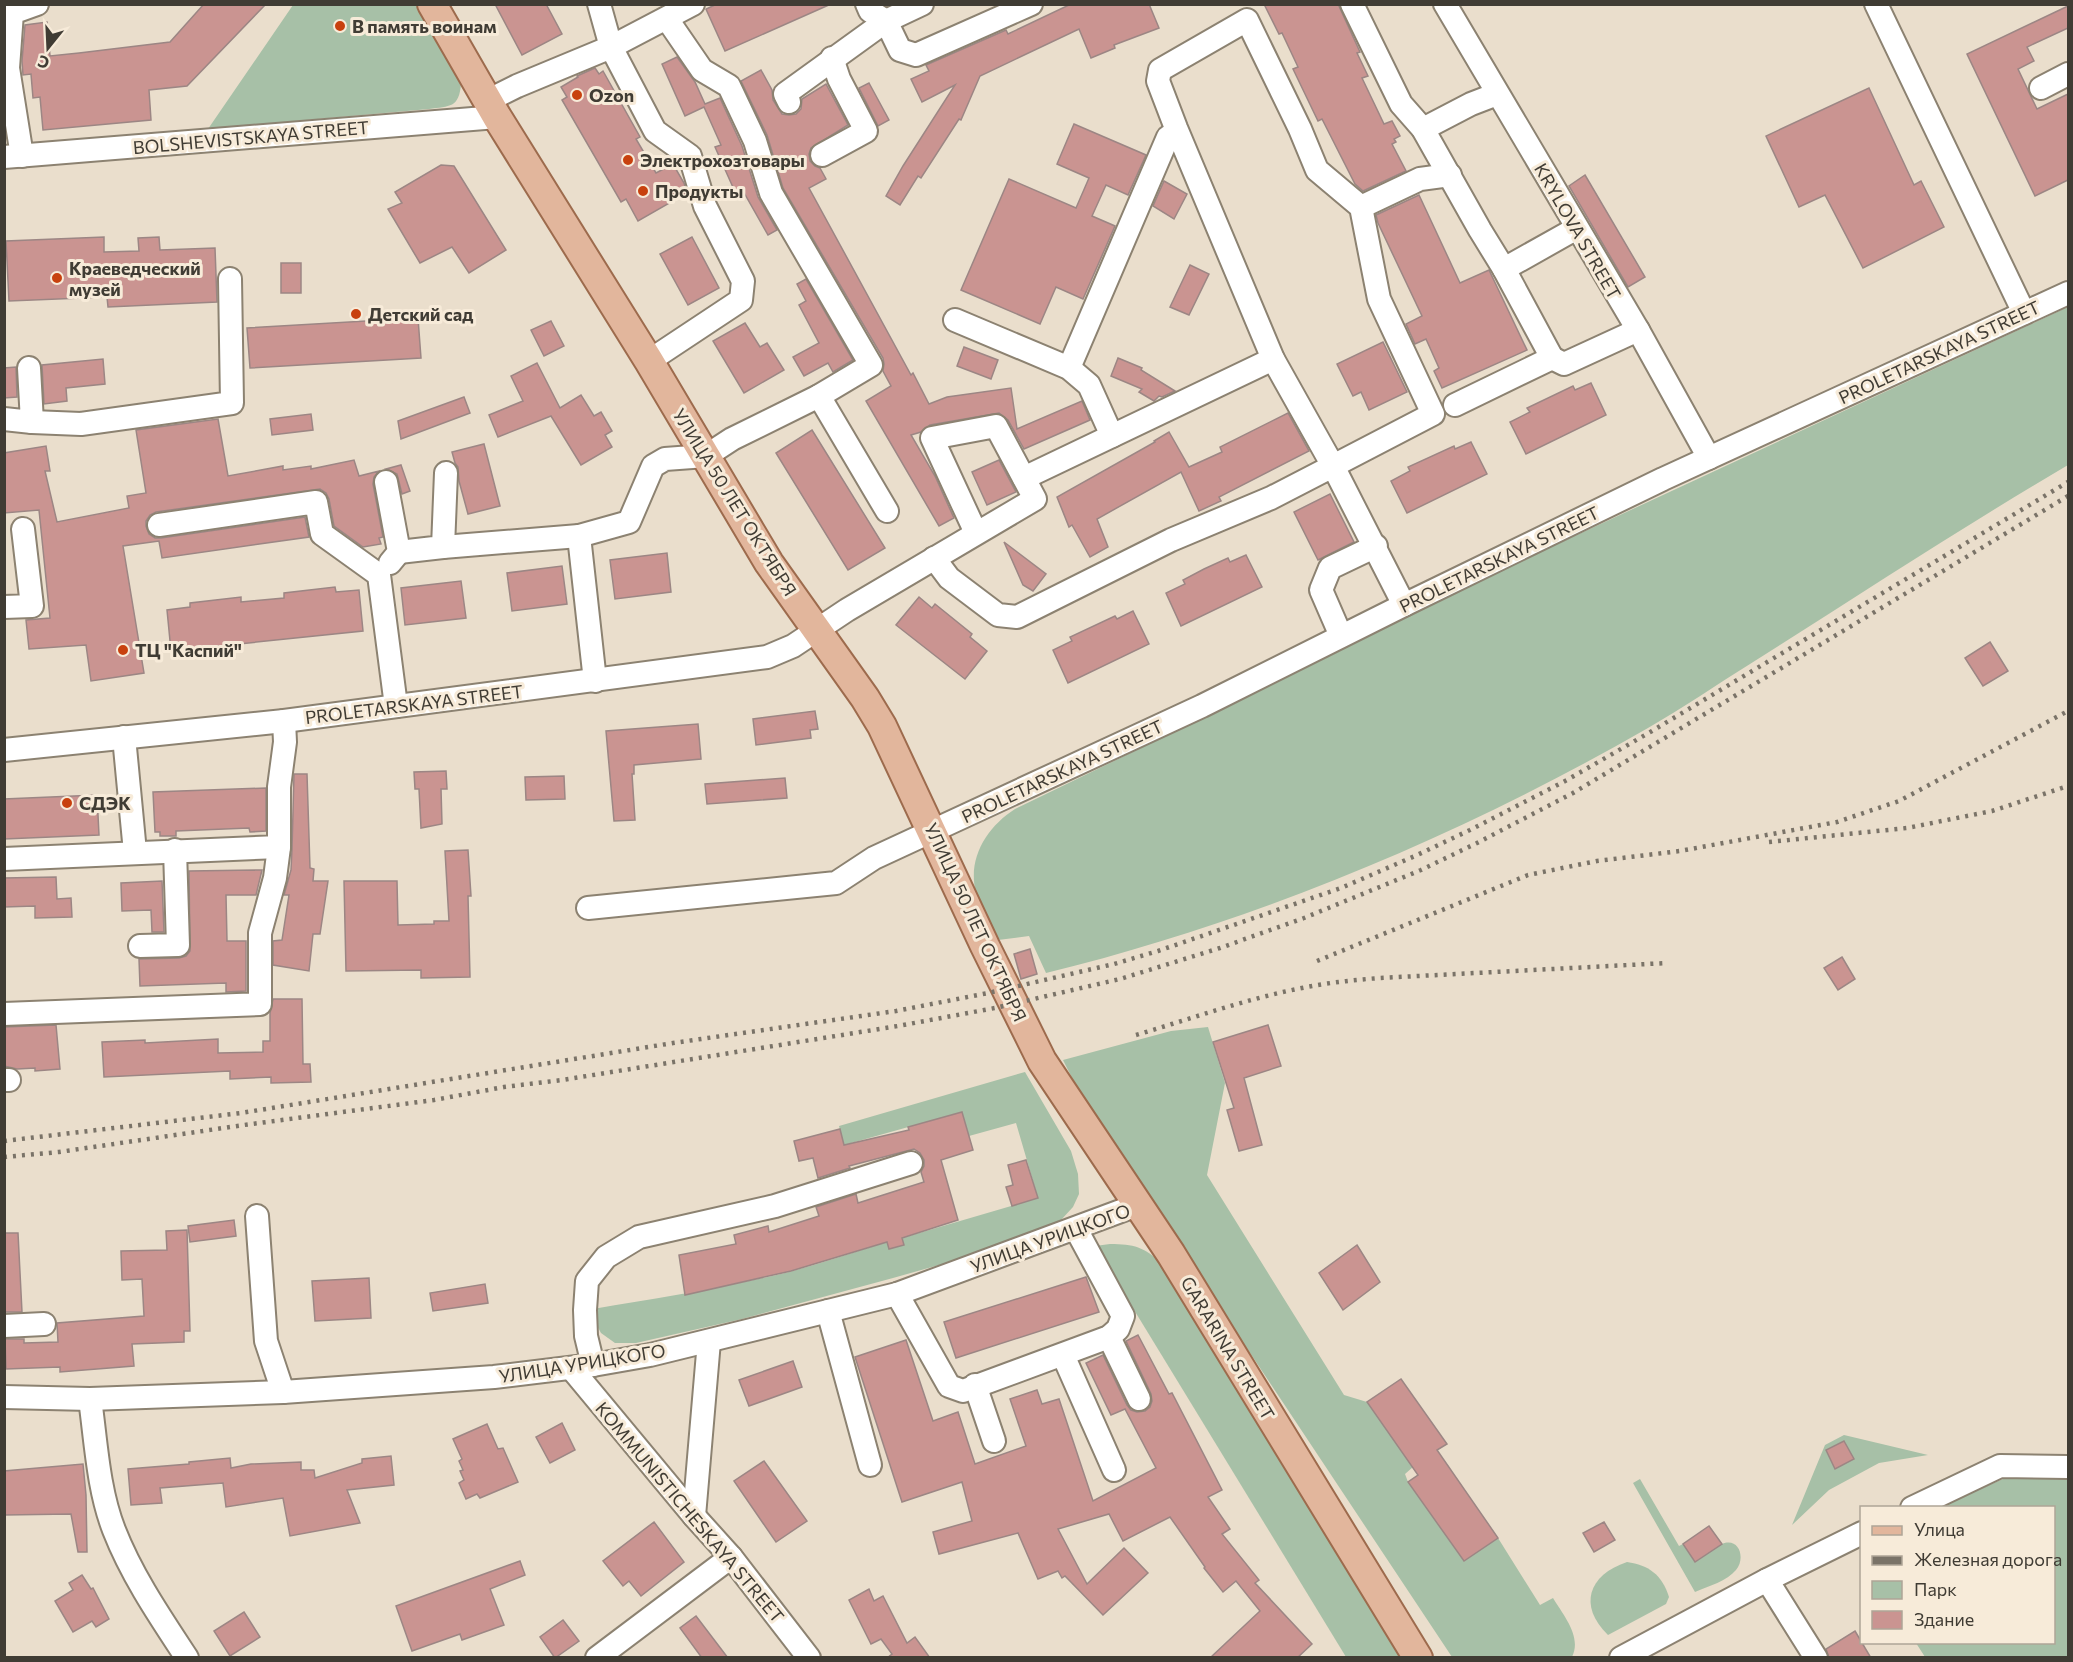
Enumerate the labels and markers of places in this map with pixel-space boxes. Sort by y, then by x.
place label: В память воинам [352,15,496,37]
marker: В память воинам [333,19,347,33]
place label: Ozon [589,84,634,106]
marker: Ozon [570,88,584,102]
place label: Электрохозтовары [640,149,805,171]
marker: Электрохозтовары [621,153,635,167]
place label: Продукты [655,180,743,202]
marker: Продукты [636,184,650,198]
place label: Краеведческий музей [69,257,201,300]
marker: Краеведческий музей [50,271,64,285]
place label: Детский сад [368,303,473,325]
marker: Детский сад [349,307,363,321]
place label: ТЦ "Каспий" [135,639,242,661]
marker: ТЦ "Каспий" [116,643,130,657]
place label: СДЭК [79,792,131,814]
marker: СДЭК [60,796,74,810]

